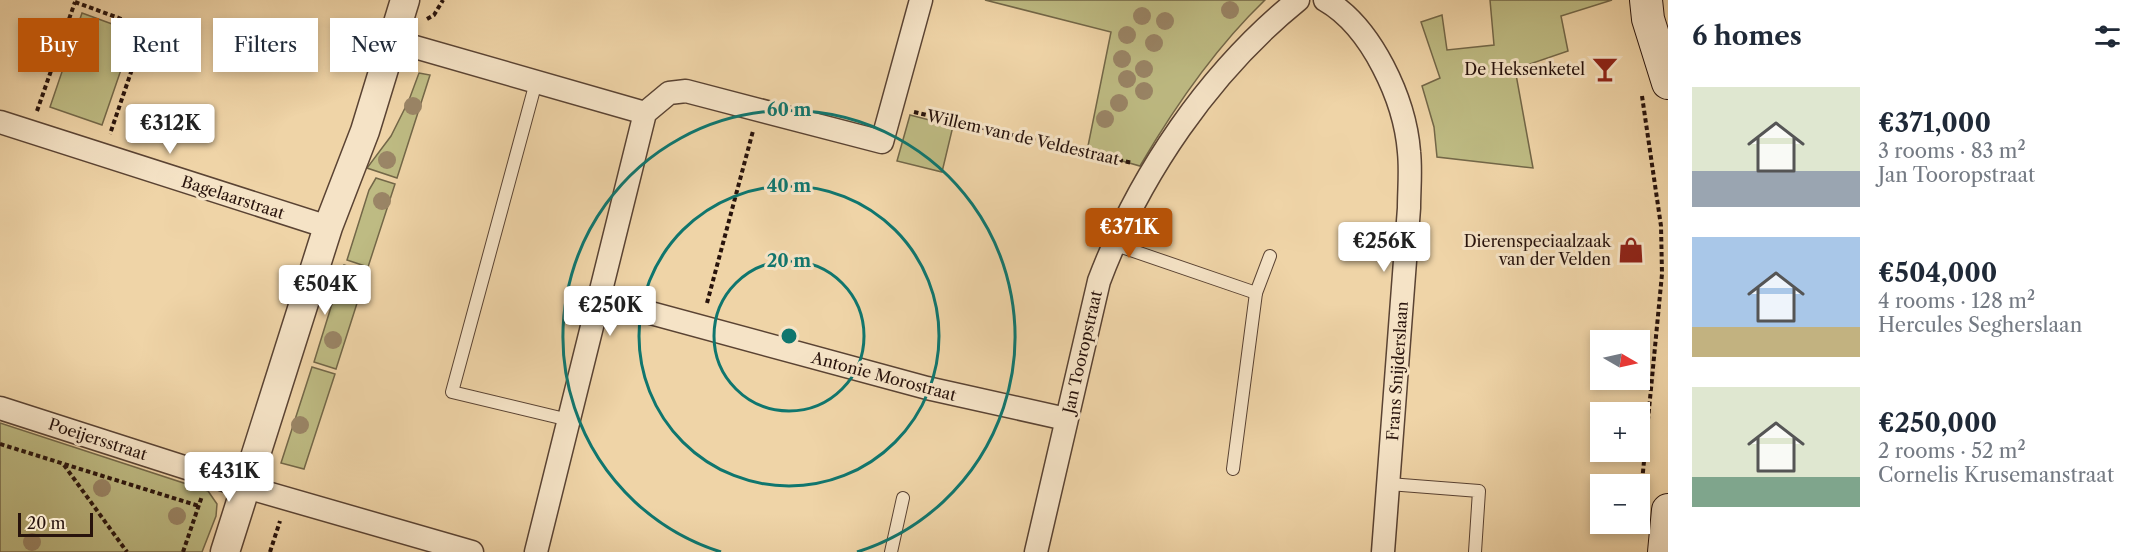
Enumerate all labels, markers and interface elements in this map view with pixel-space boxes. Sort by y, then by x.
chip: Buy [18,18,99,72]
chip: Rent [111,18,201,72]
chip: Filters [213,18,318,72]
chip: New [330,18,418,72]
text: 6 homes [1692,20,1802,52]
icon: filters [2091,20,2124,53]
bar icon: De Heksenketel [1590,54,1620,84]
place label: De Heksenketel [1464,59,1585,79]
text: 60 m [767,99,811,121]
pin: €312K [128,104,212,155]
street label: Willem van de Veldestraat [924,105,1122,169]
text: €371,000 [1878,107,1991,139]
text: €312K [140,111,200,135]
icon: home [1740,111,1812,183]
text: 3 rooms · 83 m² [1878,139,2026,163]
text: Jan Tooropstraat [1878,163,2035,187]
street label: Bagelaarstraat [179,171,287,223]
text: 40 m [767,175,811,197]
pin: €371K [1087,208,1171,259]
text: €371K [1099,215,1159,239]
pin: €256K [1342,222,1426,273]
text: €256K [1352,229,1416,253]
place label: Dierenspeciaalzaak van der Velden [1464,231,1612,269]
shop icon: Dierenspeciaalzaak van der Velden [1616,235,1646,265]
text: 20 m [767,250,811,272]
text: €504,000 [1878,257,1997,289]
icon: home [1740,261,1812,333]
pin: €504K [283,265,367,316]
text: €504K [293,272,357,296]
pin: €250K [568,286,652,337]
street label: Jan Tooropstraat [1057,288,1106,418]
text: 4 rooms · 128 m² [1878,289,2035,313]
text: €250K [578,293,642,317]
street label: Frans Snijderslaan [1382,301,1412,441]
text: Hercules Segherslaan [1878,313,2082,337]
centre of rings [779,326,799,346]
north arrow [1590,330,1650,390]
map controls [1590,330,1650,534]
street label: Antonie Morostraat [808,347,959,405]
button: + [1590,402,1650,462]
text: €250,000 [1878,407,1997,439]
icon: home [1740,411,1812,483]
street label: Poeijersstraat [46,414,150,464]
text: 2 rooms · 52 m² [1878,439,2026,463]
pin: €431K [187,452,271,503]
text: €431K [199,459,259,483]
text: Cornelis Krusemanstraat [1878,463,2114,487]
button: − [1590,474,1650,534]
scale bar [18,510,93,538]
text: 20 m [27,513,66,533]

